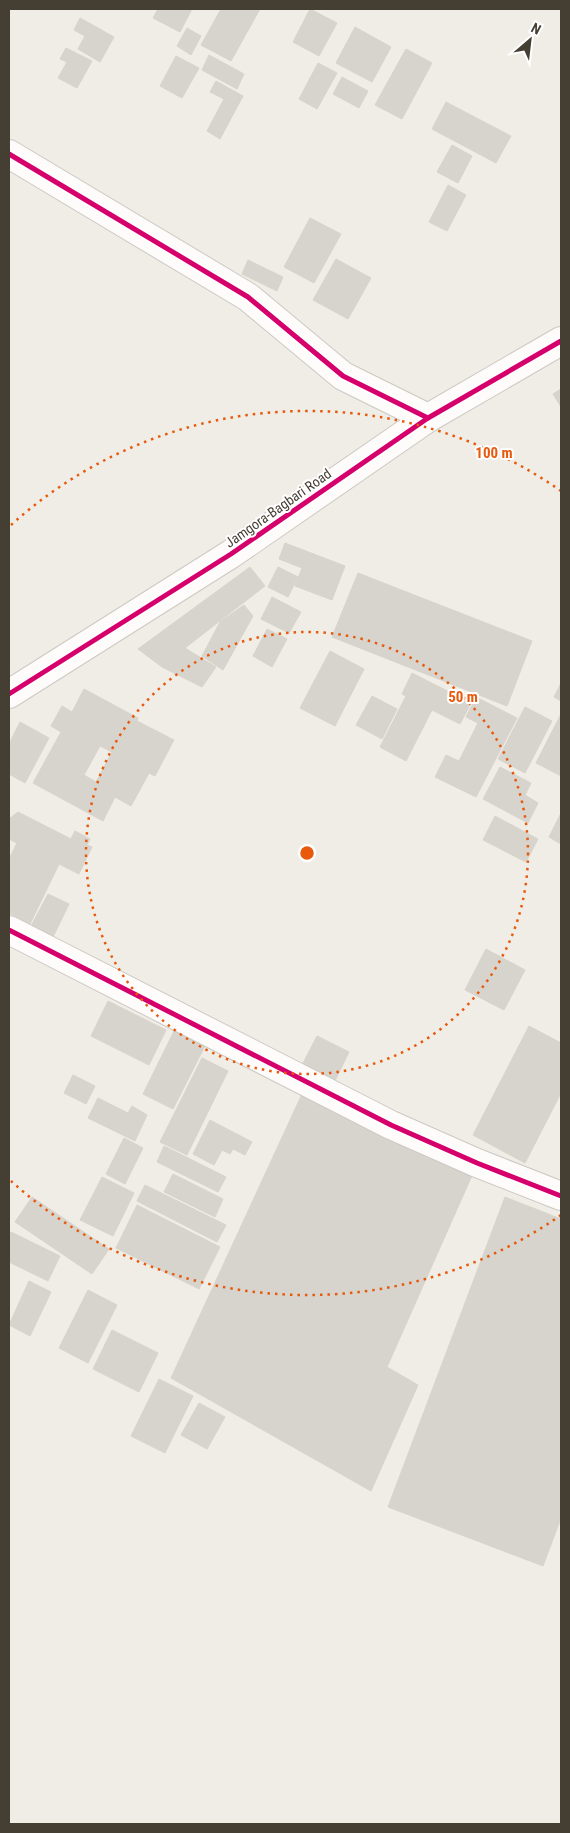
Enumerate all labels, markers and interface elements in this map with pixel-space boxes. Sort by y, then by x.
north arrow [505,15,555,65]
text: N [529,19,544,38]
text: 100 m [475,444,513,462]
street label: Jamgora-Bagbari Road [222,465,334,551]
text: 50 m [448,688,478,706]
centre of rings [298,844,316,862]

